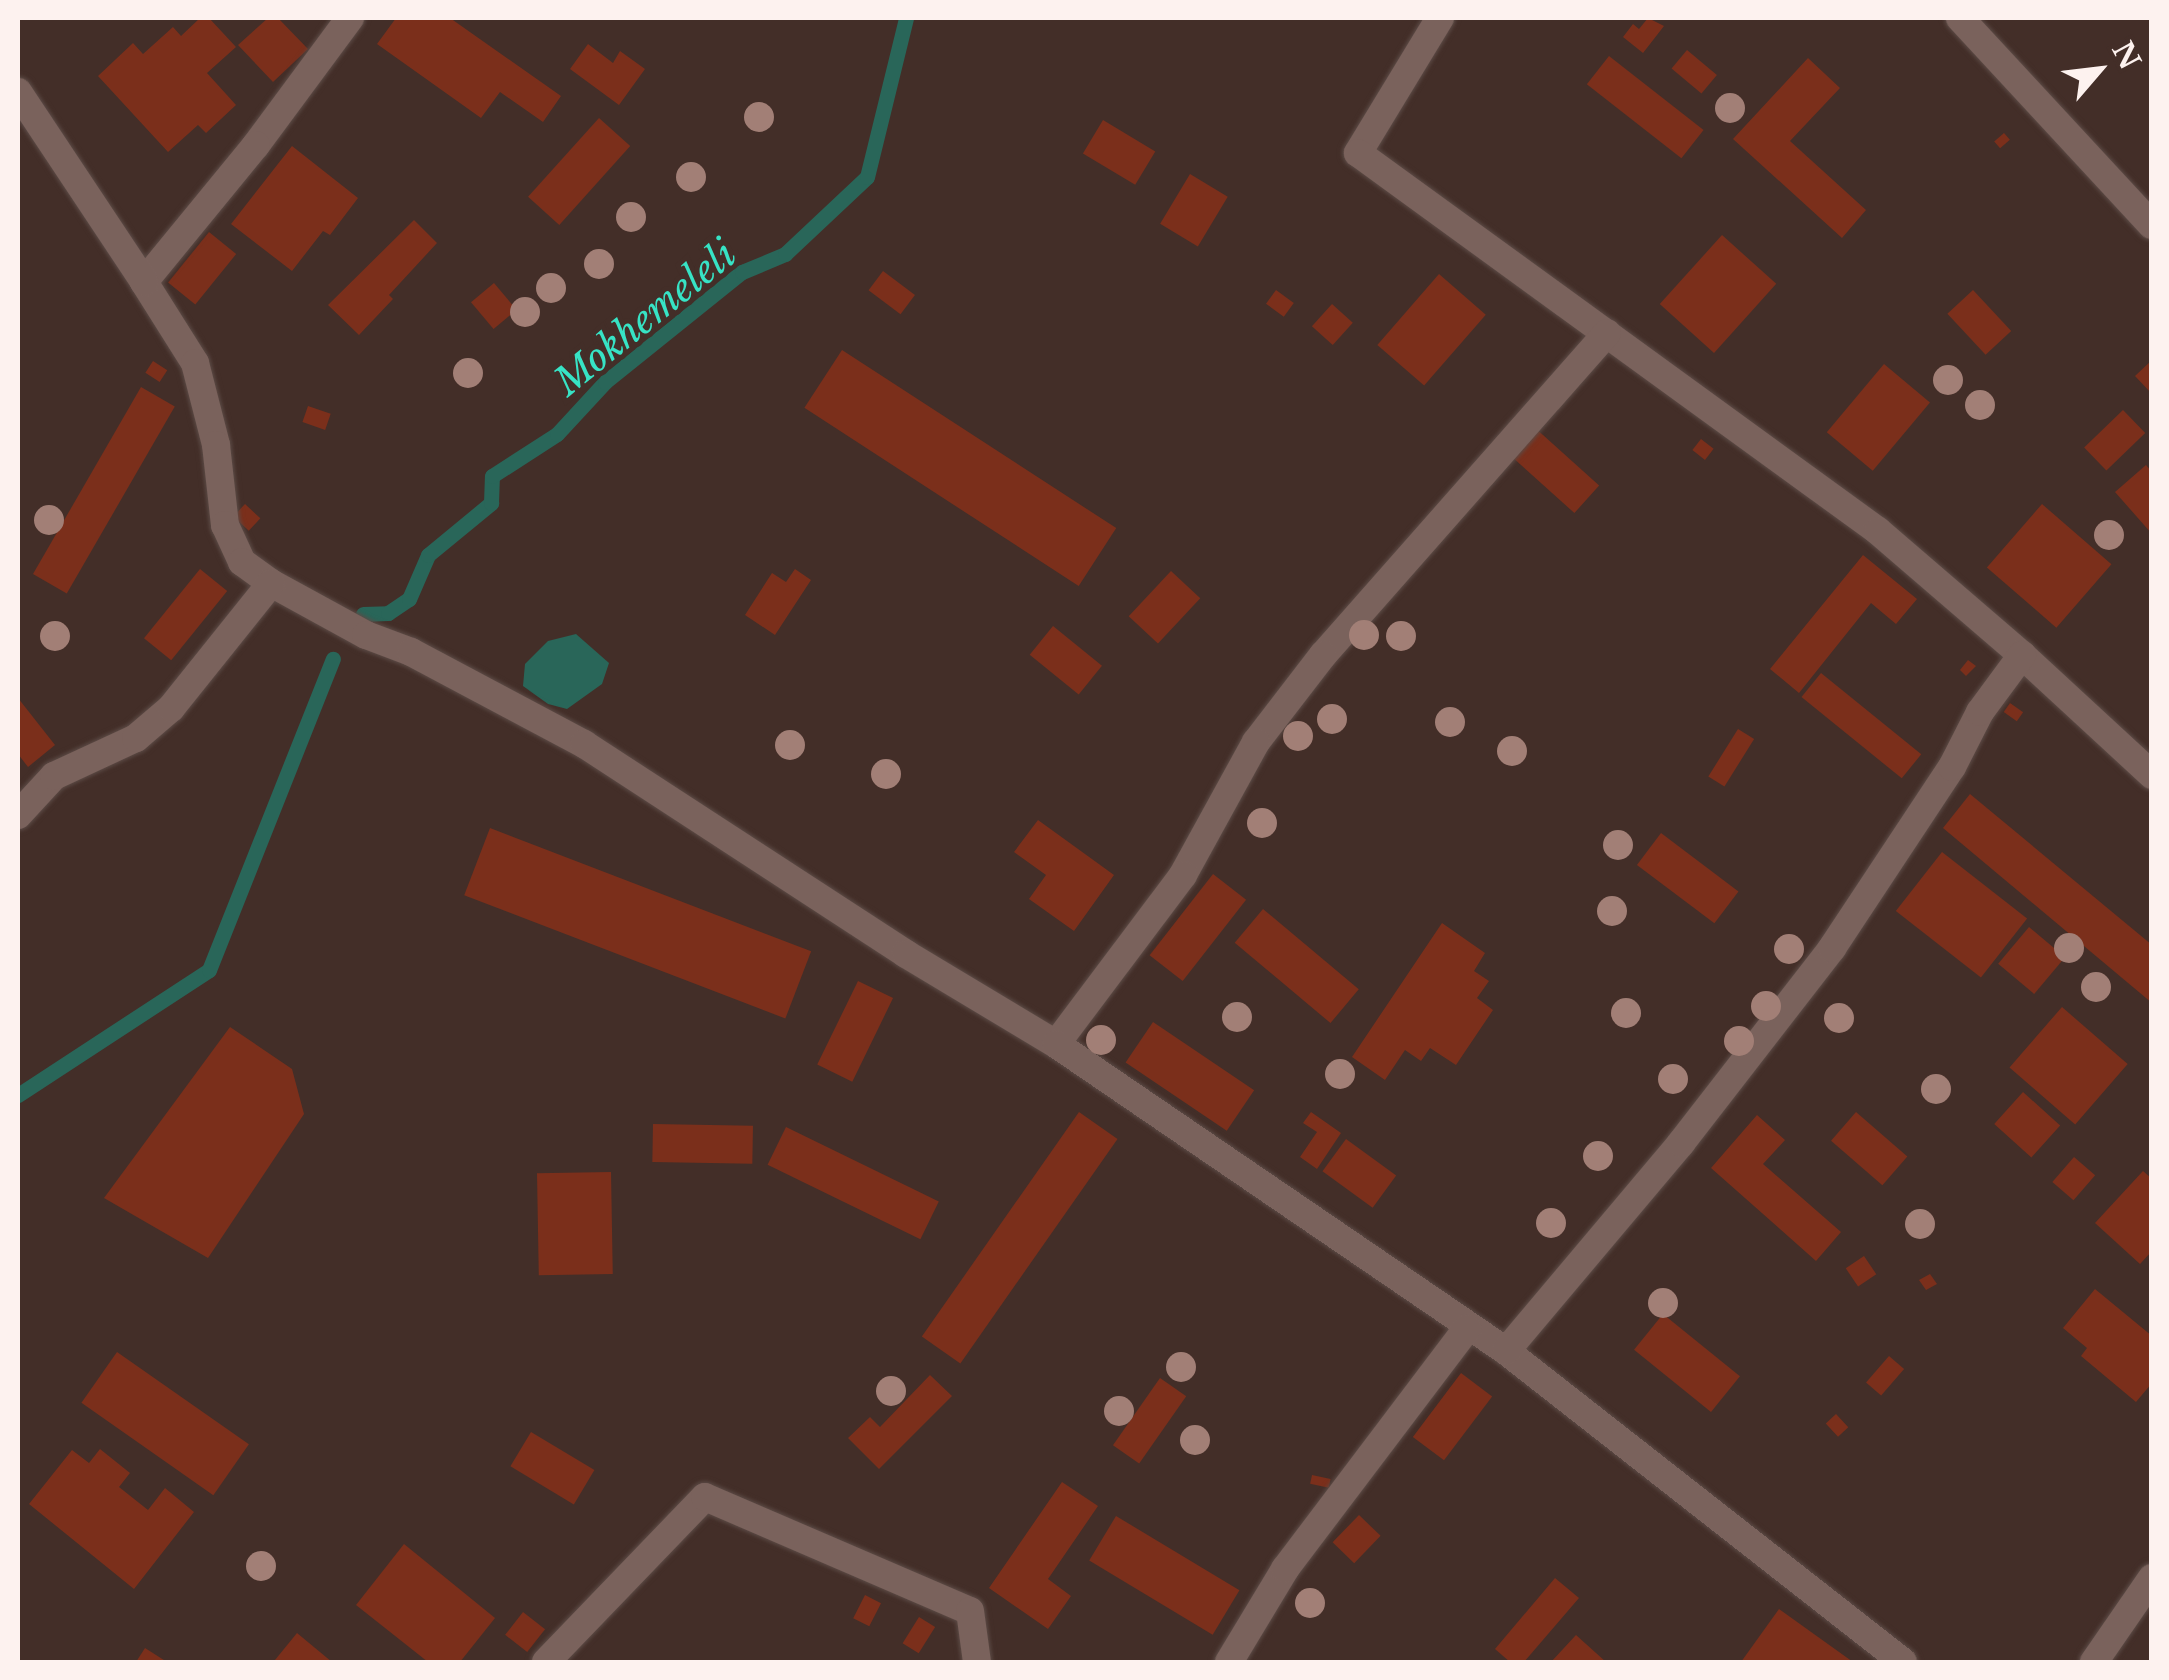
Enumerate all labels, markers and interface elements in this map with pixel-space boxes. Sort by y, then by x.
north arrow [2049,20,2149,120]
text: N [2104,36,2148,76]
water label: Mokhemeleli [545,231,745,405]

